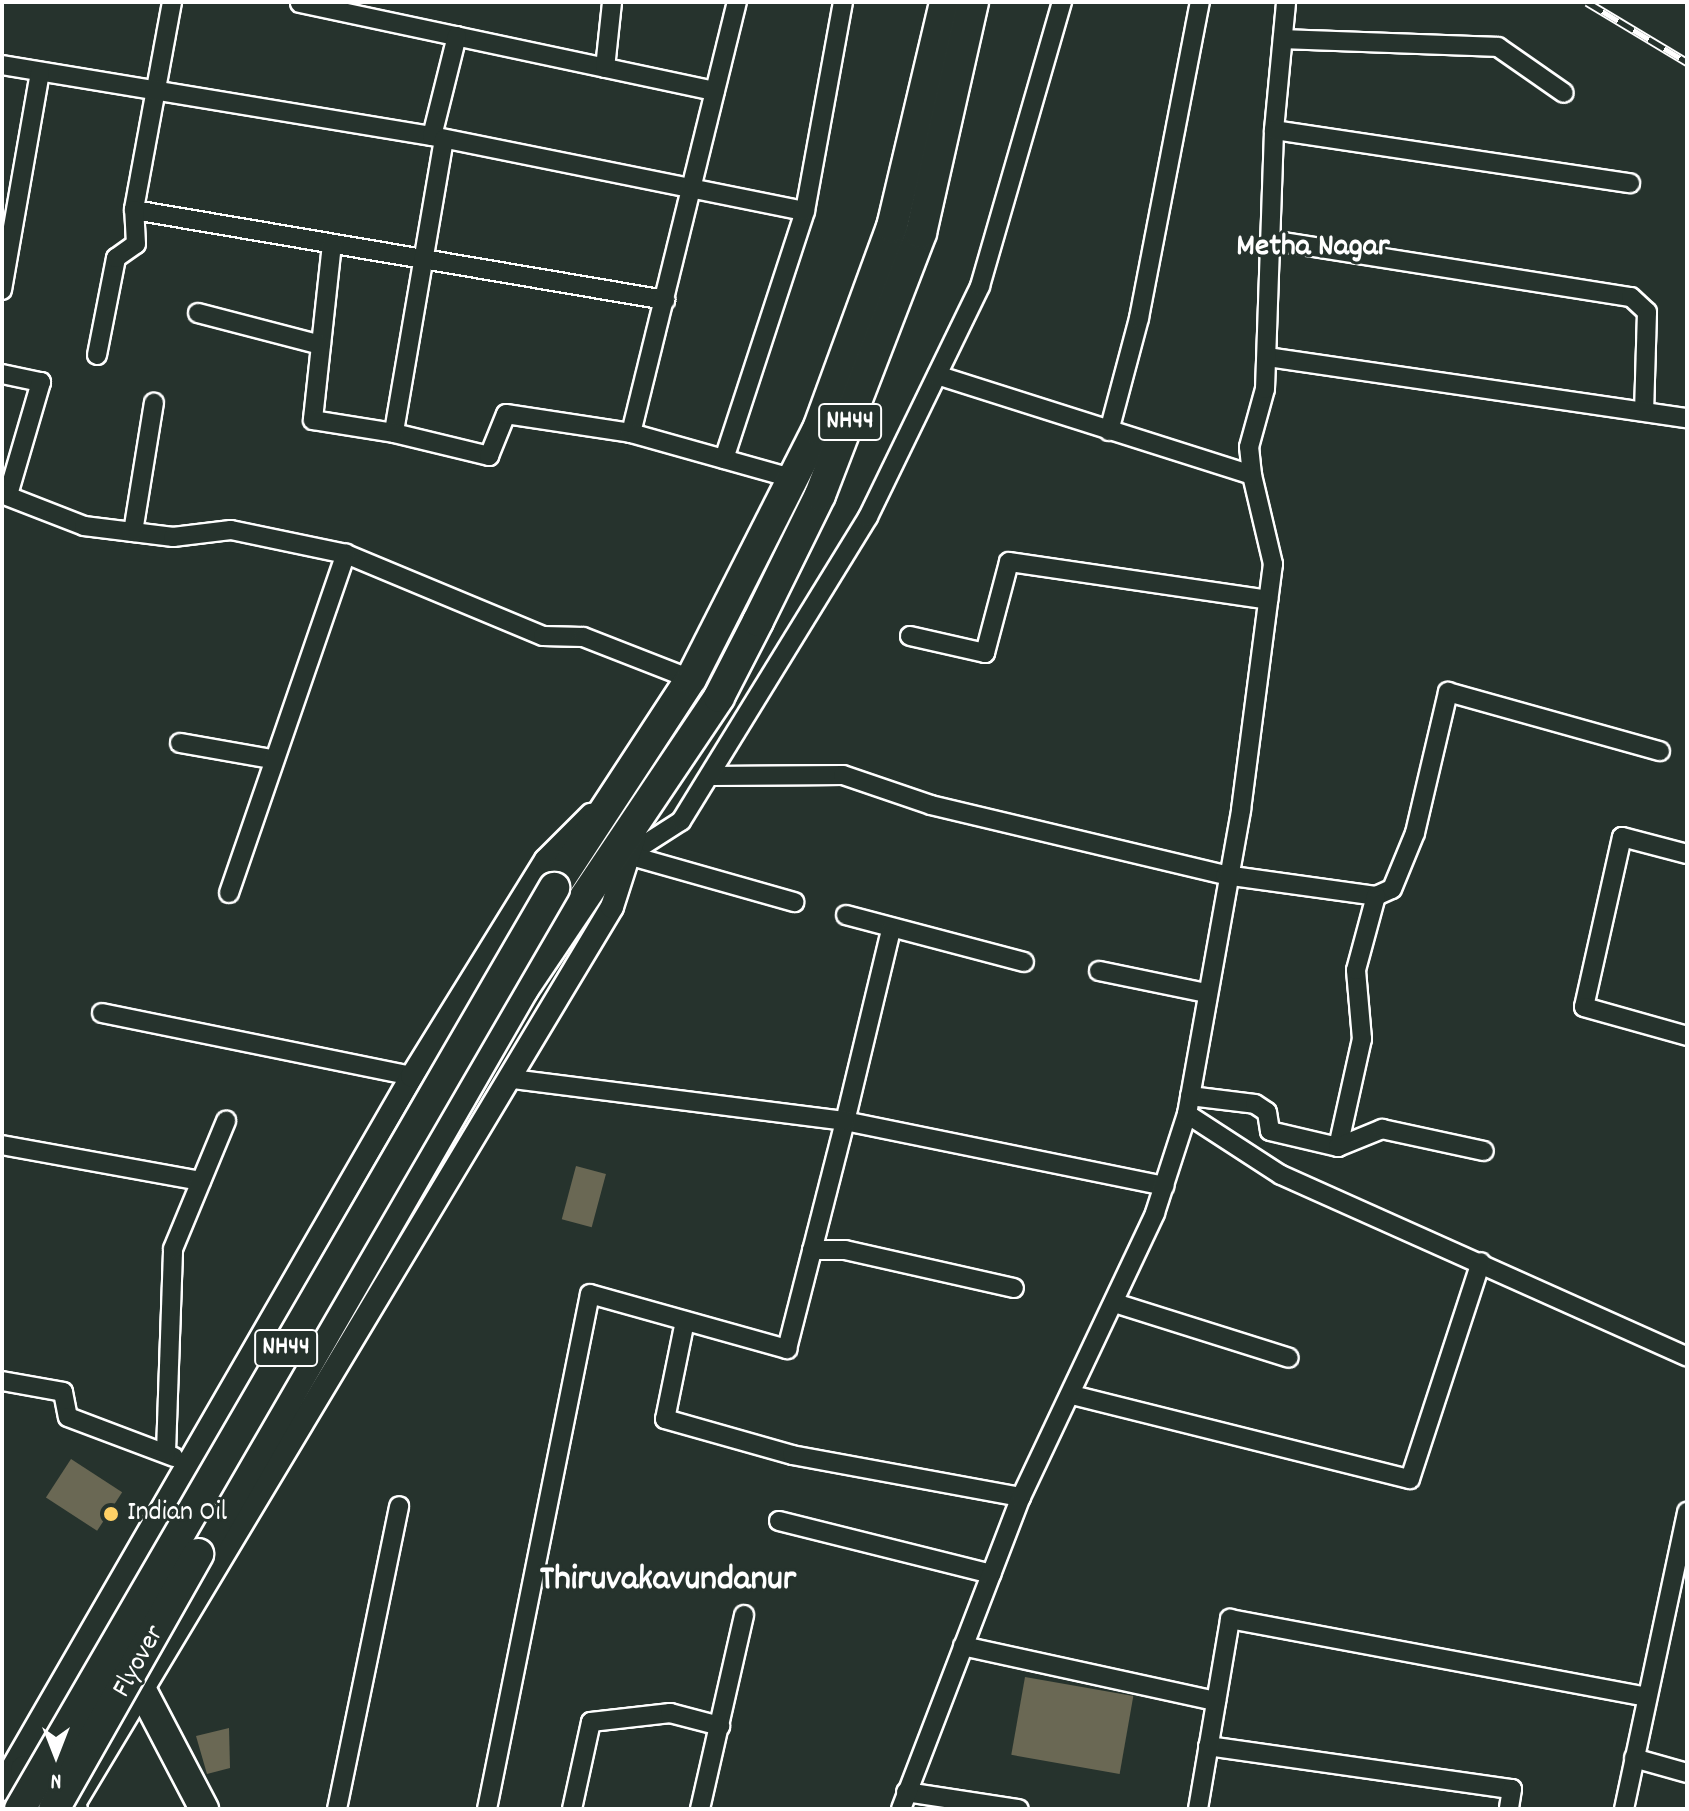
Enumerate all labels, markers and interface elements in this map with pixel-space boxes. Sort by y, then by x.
district label: Metha Nagar [1236,229,1390,267]
road number: NH44 [818,400,882,444]
road number: NH44 [254,1326,318,1370]
place label: Indian Oil [127,1497,227,1531]
marker: Indian Oil [102,1505,120,1523]
district label: Thiruvakavundanur [540,1560,796,1604]
street label: Flyover [107,1620,173,1704]
north arrow [16,1715,96,1795]
text: N [51,1764,61,1795]

